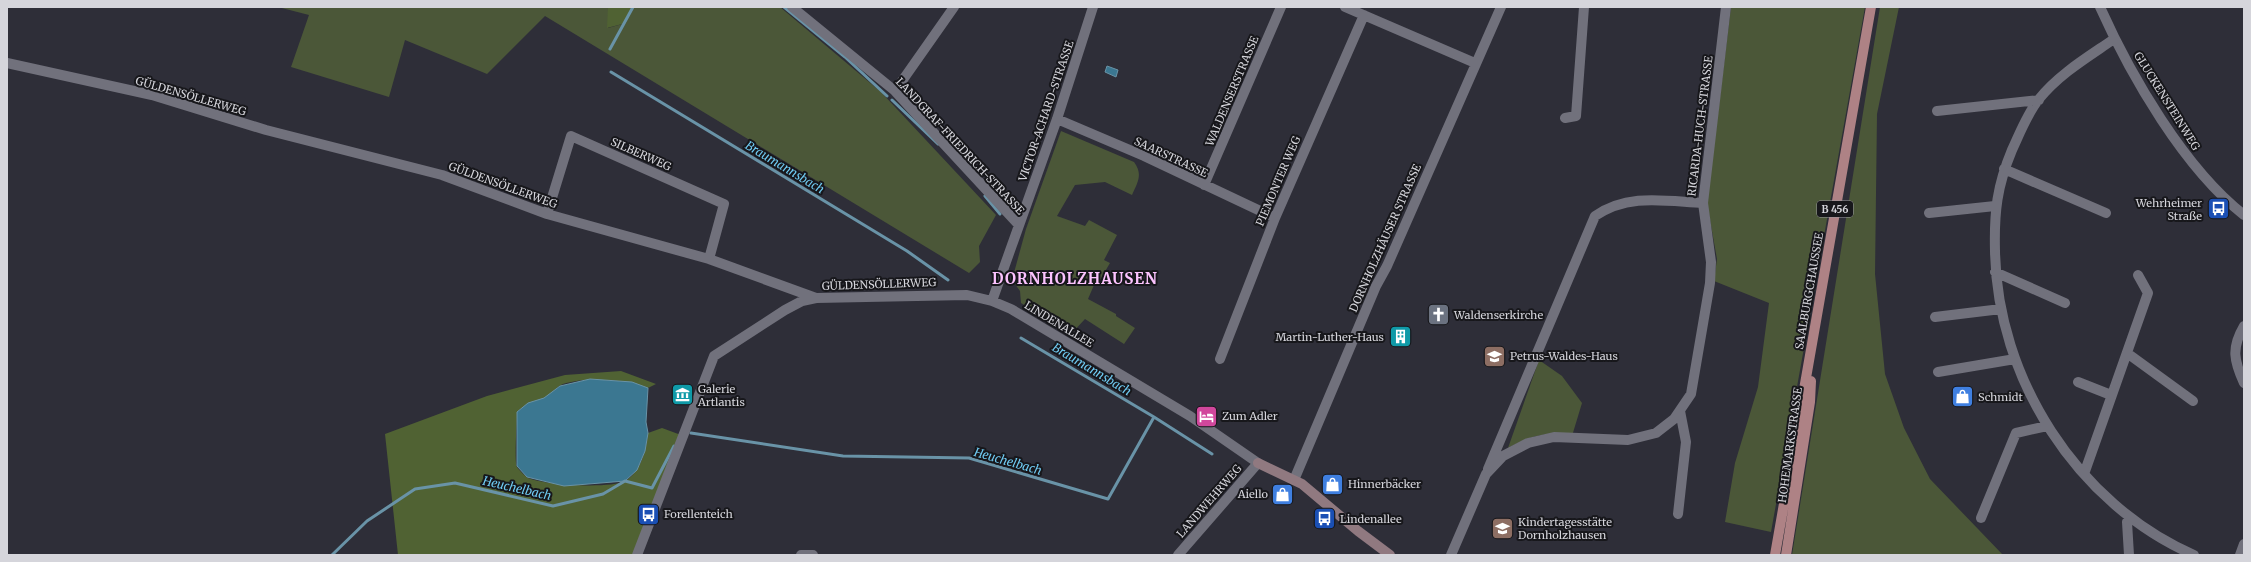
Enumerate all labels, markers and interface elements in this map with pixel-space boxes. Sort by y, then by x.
street label: WALDENSERSTRASSE [1202,34,1262,149]
street label: VICTOR-ACHARD-STRASSE [1015,39,1077,184]
street label: GLUCKENSTEINWEG [2131,49,2203,153]
street label: RICARDA-HUCH-STRASSE [1684,55,1716,197]
street label: GÜLDENSÖLLERWEG [134,73,248,119]
street label: LANDGRAF-FRIEDRICH-STRASSE [893,75,1027,217]
street label: SILBERWEG [608,134,674,174]
street label: SAARSTRASSE [1132,134,1210,180]
street label: PIEMONTER WEG [1253,134,1303,228]
water label: Braumannsbach [743,138,827,196]
street label: GÜLDENSÖLLERWEG [447,159,559,211]
street label: DORNHOLZHÄUSER STRASSE [1346,162,1424,314]
place label: Wehrheimer Straße [2135,196,2202,223]
bus stop icon: Wehrheimer Straße [2205,196,2231,222]
road number: B 456 [1817,201,1853,217]
street label: SAALBURGCHAUSSEE [1792,231,1826,351]
district label: DORNHOLZHAUSEN [992,269,1158,288]
street label: GÜLDENSÖLLERWEG [822,275,937,293]
street label: LINDENALLEE [1022,298,1096,350]
church icon: Waldenserkirche [1425,302,1451,328]
place label: Waldenserkirche [1453,308,1543,322]
building icon: Martin-Luther-Haus [1387,324,1413,350]
place label: Martin-Luther-Haus [1275,330,1384,344]
water label: Braumannsbach [1050,340,1134,398]
school or university icon: Petrus-Waldes-Haus [1481,343,1507,369]
place label: Petrus-Waldes-Haus [1510,349,1618,363]
museum icon: Galerie Artlantis [669,382,695,408]
place label: Galerie Artlantis [697,382,745,409]
shop icon: Schmidt [1949,384,1975,410]
street label: HOHEMARKSTRASSE [1775,386,1805,504]
place label: Schmidt [1978,390,2023,404]
hotel icon: Zum Adler [1193,403,1219,429]
place label: Zum Adler [1222,409,1278,423]
water label: Heuchelbach [971,444,1044,478]
street label: LANDWEHRWEG [1173,462,1245,540]
shop icon: Hinnerbäcker [1320,471,1346,497]
water label: Heuchelbach [480,473,553,503]
place label: Hinnerbäcker [1348,477,1421,491]
shop icon: Aiello [1270,481,1296,507]
place label: Aiello [1237,487,1269,501]
bus stop icon: Forellenteich [636,501,662,527]
bus stop icon: Lindenallee [1311,506,1337,532]
place label: Forellenteich [664,507,733,521]
place label: Lindenallee [1340,512,1402,526]
school or university icon: Kindertagesstätte Dornholzhausen [1490,515,1516,541]
place label: Kindertagesstätte Dornholzhausen [1518,515,1612,542]

